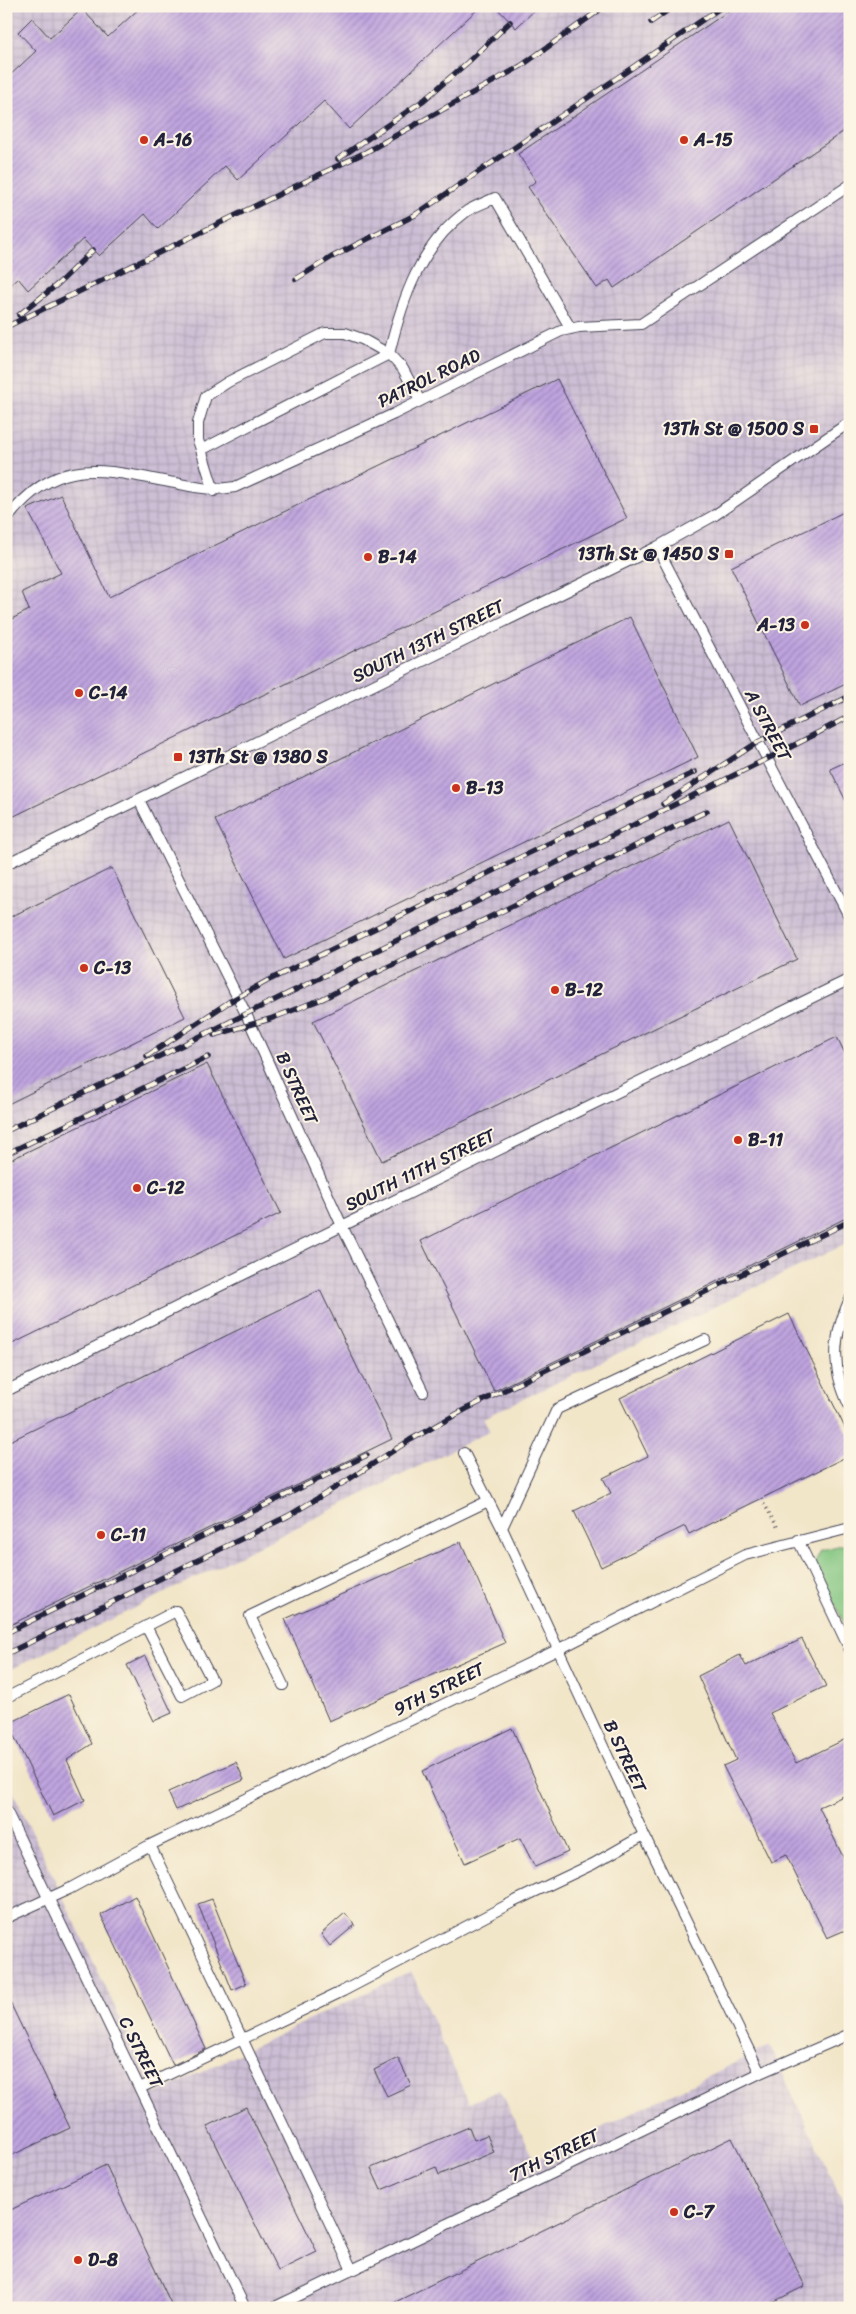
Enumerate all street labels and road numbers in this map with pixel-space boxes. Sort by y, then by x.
street label: PATROL ROAD [372,339,486,417]
street label: SOUTH 13TH STREET [346,590,511,692]
street label: A STREET [735,682,801,768]
street label: B STREET [267,1046,328,1131]
street label: SOUTH 11TH STREET [339,1119,502,1220]
street label: 9TH STREET [388,1653,491,1725]
street label: B STREET [594,1714,656,1799]
street label: C STREET [110,2011,173,2095]
street label: 7TH STREET [503,2119,606,2191]

